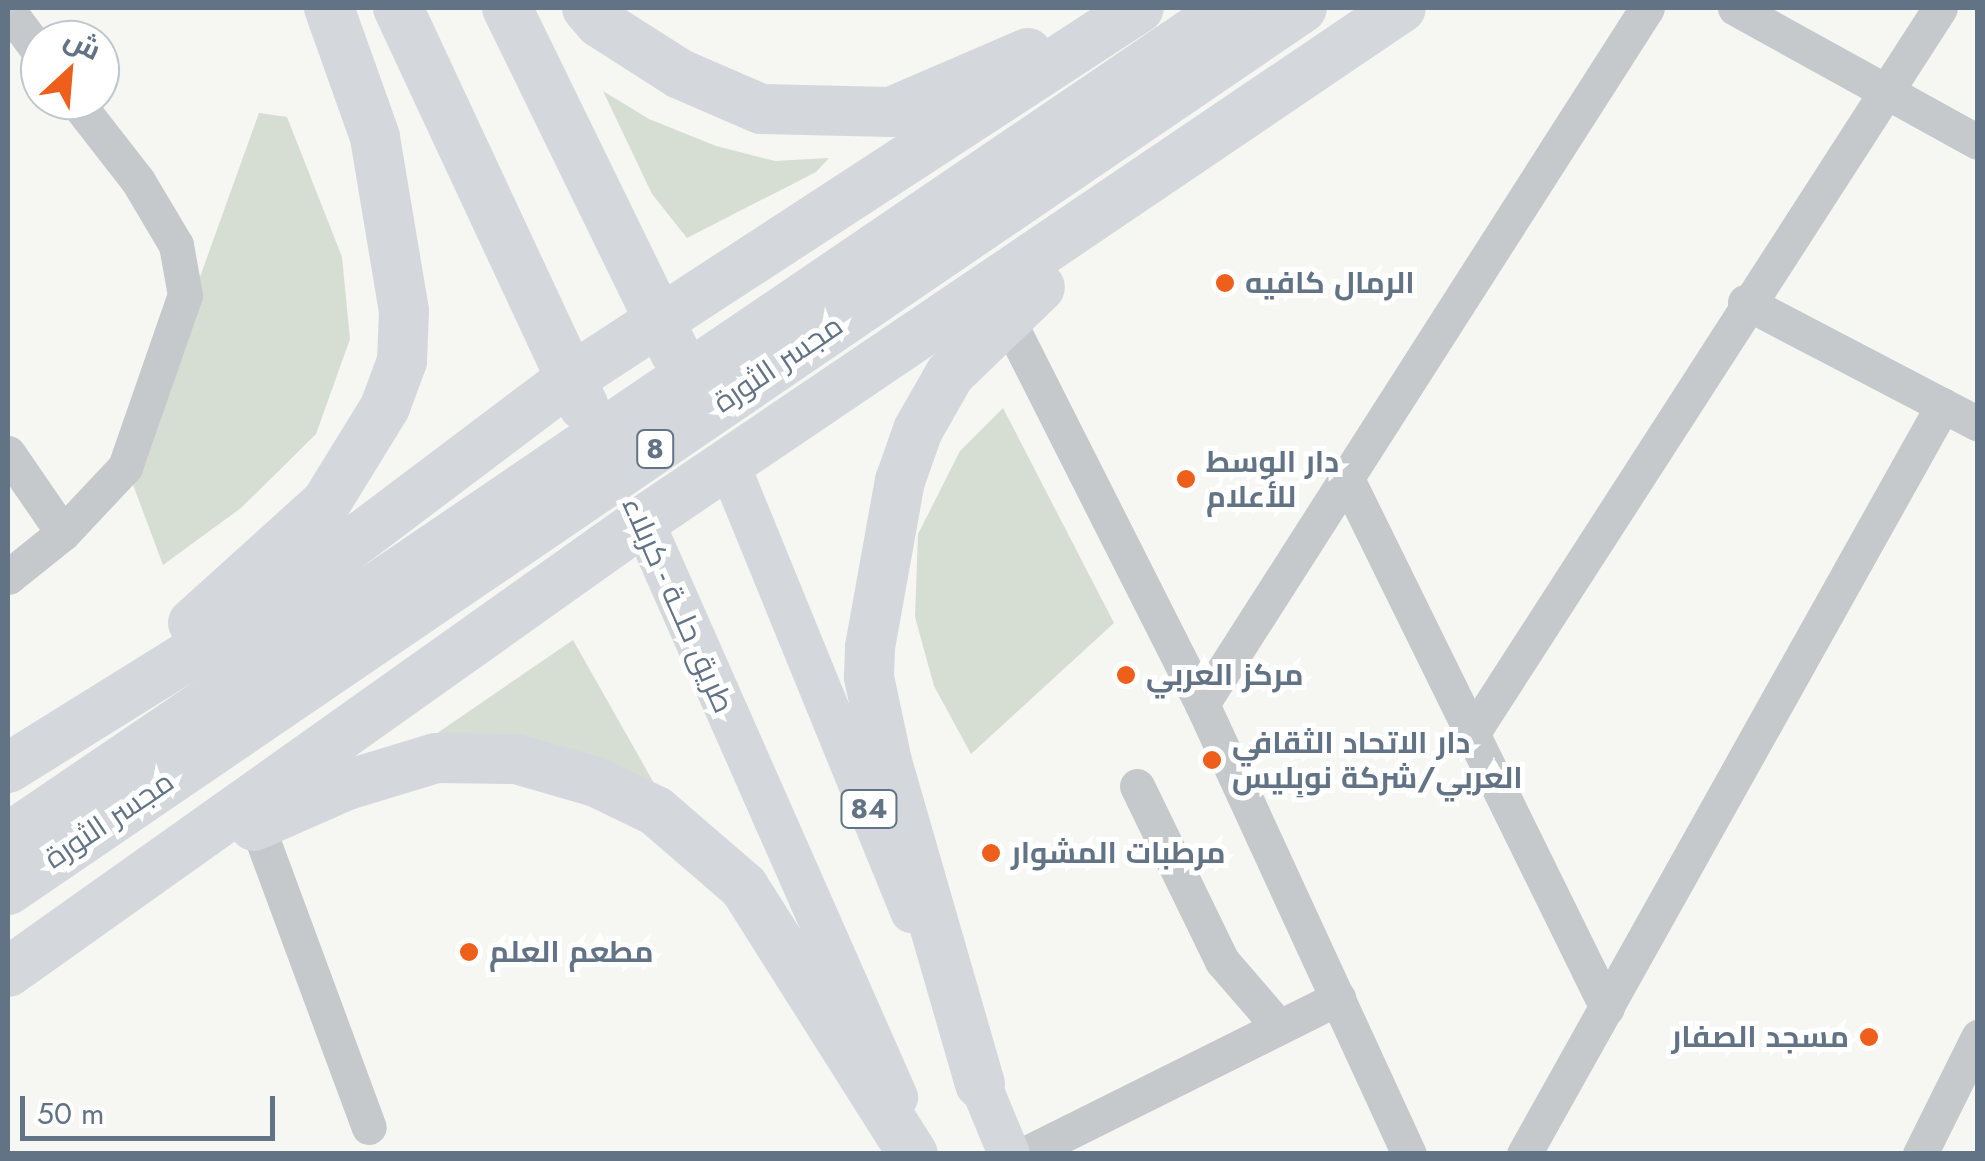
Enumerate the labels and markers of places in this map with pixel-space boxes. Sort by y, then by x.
place label: الرمال كافيه [1245,265,1415,301]
marker: الرمال كافيه [1214,272,1236,294]
place label: دار الوسط للأعلام [1206,444,1339,514]
marker: دار الوسط للأعلام [1175,468,1197,490]
place label: مركز العربي [1146,657,1303,693]
marker: مركز العربي [1115,664,1137,686]
place label: دار الاتحاد الثقافي العربي/شركة نوبِليس [1232,725,1523,796]
marker: دار الاتحاد الثقافي العربي/شركة نوبِليس [1201,749,1223,771]
place label: مرطبات المشوار [1011,835,1226,871]
marker: مرطبات المشوار [980,842,1002,864]
place label: مطعم العلم [489,934,653,970]
marker: مطعم العلم [458,941,480,963]
place label: مسجد الصفار [1671,1019,1849,1055]
marker: مسجد الصفار [1858,1026,1880,1048]

